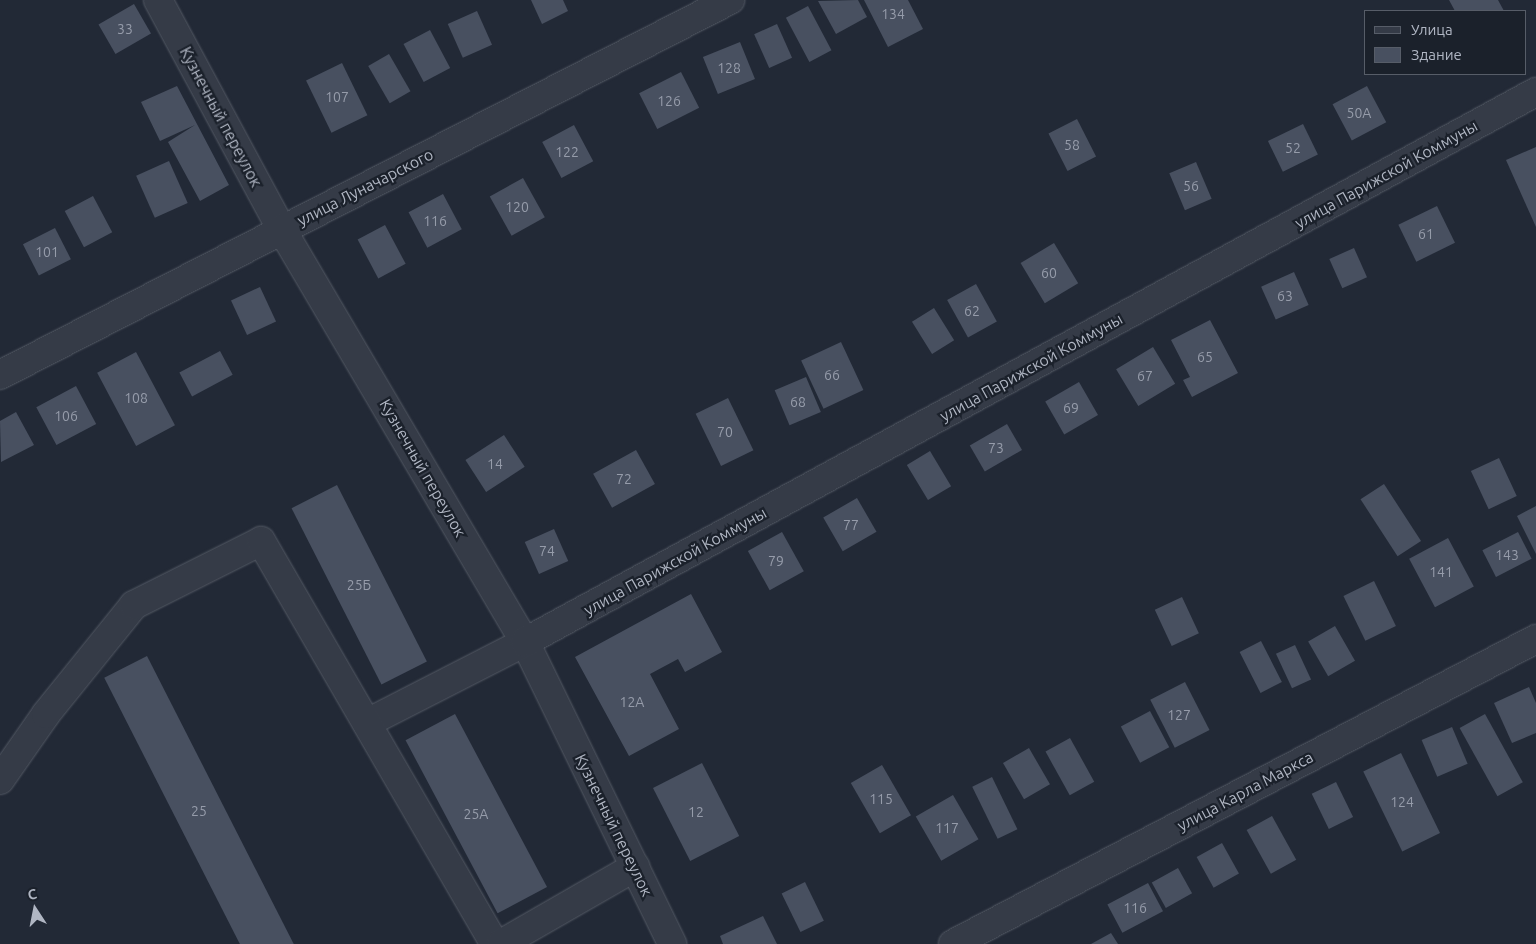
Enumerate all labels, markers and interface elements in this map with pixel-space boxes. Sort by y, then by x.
house number: 134 [881,6,905,22]
legend [1364,10,1526,75]
house number: 33 [117,21,133,37]
text: Улица [1411,21,1453,38]
street label: Кузнечный переулок [176,44,266,190]
text: Здание [1411,46,1462,63]
house number: 128 [717,60,741,76]
house number: 107 [325,89,349,105]
house number: 126 [657,93,681,109]
house number: 50А [1347,105,1371,121]
street label: улица Парижской Коммуны [1291,116,1481,232]
house number: 58 [1064,137,1080,153]
house number: 52 [1285,140,1301,156]
street label: улица Луначарского [294,144,436,230]
house number: 122 [555,144,579,160]
house number: 56 [1183,178,1199,194]
house number: 120 [505,199,529,215]
house number: 116 [423,213,447,229]
house number: 61 [1418,226,1434,242]
house number: 101 [35,244,59,260]
house number: 60 [1041,265,1057,281]
house number: 63 [1277,288,1293,304]
house number: 62 [964,303,980,319]
street label: улица Парижской Коммуны [936,309,1126,425]
house number: 65 [1197,349,1213,365]
house number: 66 [824,367,840,383]
house number: 67 [1137,368,1153,384]
house number: 108 [124,390,148,406]
house number: 68 [790,394,806,410]
street label: Кузнечный переулок [376,396,470,540]
house number: 69 [1063,400,1079,416]
house number: 106 [54,408,78,424]
house number: 70 [717,424,733,440]
house number: 73 [988,440,1004,456]
house number: 14 [487,456,503,472]
house number: 72 [616,471,632,487]
street label: улица Парижской Коммуны [580,503,770,619]
house number: 77 [843,517,859,533]
house number: 74 [539,543,555,559]
house number: 143 [1495,547,1519,563]
house number: 79 [768,553,784,569]
house number: 141 [1429,564,1453,580]
house number: 25Б [347,577,371,593]
house number: 12А [620,694,644,710]
house number: 127 [1167,707,1191,723]
street label: улица Карла Маркса [1174,747,1316,835]
street label: Кузнечный переулок [571,751,657,899]
house number: 115 [869,791,893,807]
house number: 124 [1390,794,1414,810]
house number: 25 [191,803,207,819]
house number: 12 [688,804,704,820]
house number: 25А [464,806,488,822]
house number: 117 [935,820,959,836]
north arrow [10,884,60,934]
text: С [26,886,38,903]
house number: 116 [1123,900,1147,916]

